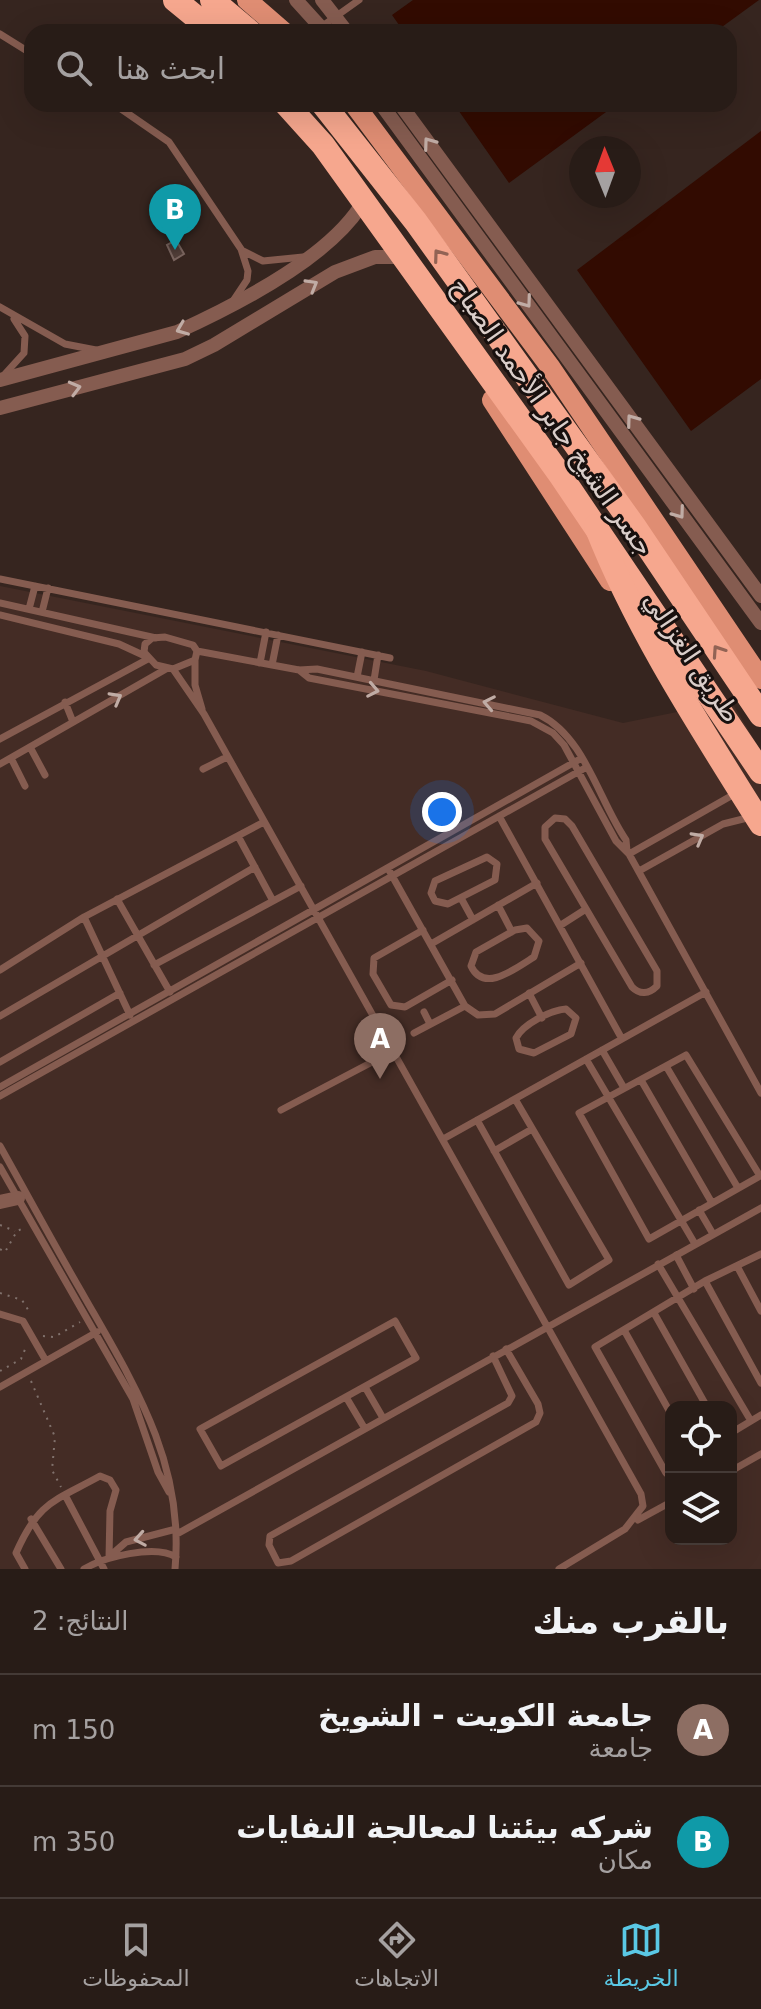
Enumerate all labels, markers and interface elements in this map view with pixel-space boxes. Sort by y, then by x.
search box [24,24,737,112]
icon: search [52,46,96,90]
text: ابحث هنا [116,51,225,86]
north arrow [569,136,641,208]
one-way arrow [424,137,439,152]
pin: B [149,184,201,250]
one-way arrow [434,249,449,263]
street label: جسر الشيخ جابر الأحمد الصباح [444,271,661,562]
one-way arrow [303,279,318,295]
one-way arrow [517,294,531,308]
one-way arrow [176,319,190,336]
one-way arrow [68,380,82,397]
one-way arrow [627,415,642,429]
one-way arrow [670,504,684,518]
street label: طريق الغزالي [636,586,747,729]
one-way arrow [712,645,727,659]
one-way arrow [366,681,380,698]
one-way arrow [108,692,122,708]
one-way arrow [483,696,496,713]
your location [422,792,462,832]
one-way arrow [689,832,704,848]
pin: A [354,1013,406,1079]
map controls [665,1401,737,1545]
button: locate [665,1401,737,1473]
button: layers [665,1473,737,1545]
one-way arrow [133,1530,147,1547]
text: بالقرب منك [532,1601,729,1641]
text: النتائج: 2 [32,1606,128,1636]
text: جامعة الكويت - الشويخ [318,1698,653,1733]
text: 150 m [32,1715,115,1745]
text: A [693,1715,713,1745]
text: جامعة [589,1733,653,1763]
text: شركه بيئتنا لمعالجة النفايات [236,1810,653,1845]
text: 350 m [32,1827,115,1857]
text: B [693,1827,713,1857]
text: مكان [598,1845,653,1875]
tab: المحفوظات [82,1918,190,1991]
tab: الاتجاهات [354,1918,439,1991]
tab: الخريطة [604,1918,679,1991]

